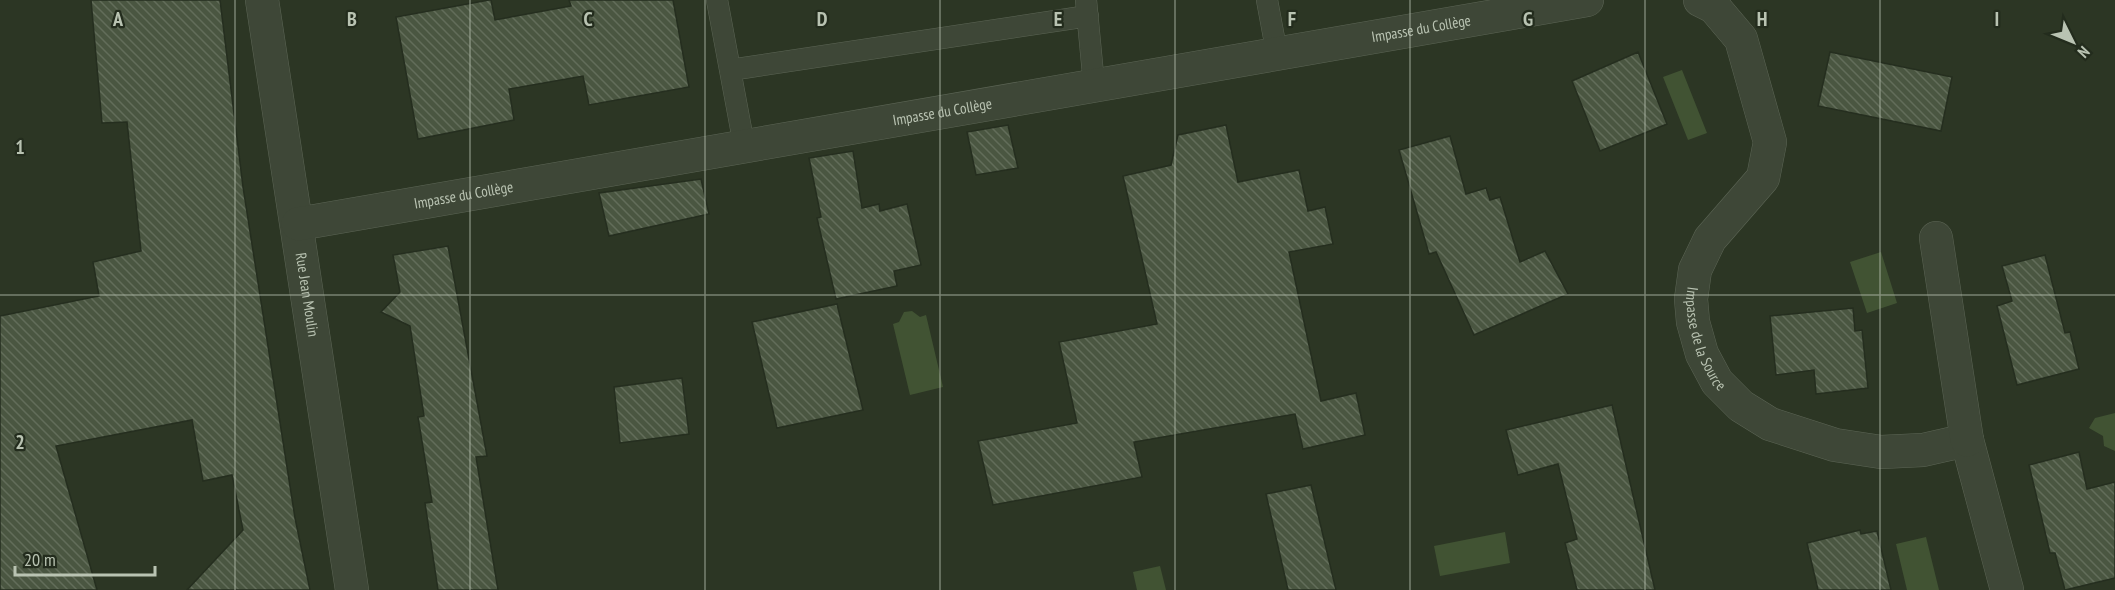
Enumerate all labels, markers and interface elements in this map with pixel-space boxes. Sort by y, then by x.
text: A [112,6,124,32]
text: B [347,6,357,32]
text: C [583,6,593,32]
text: D [817,6,828,32]
text: E [1054,6,1062,32]
text: F [1288,6,1296,32]
text: G [1523,6,1533,32]
text: H [1757,6,1767,32]
text: I [1995,6,1999,32]
street label: Impasse du Collège [1370,10,1472,46]
north arrow [2043,12,2103,72]
text: N [2074,42,2094,62]
street label: Impasse du Collège [891,94,993,129]
text: 1 [15,134,25,160]
street label: Impasse du Collège [412,177,514,213]
street label: Rue Jean Moulin [292,251,323,338]
street label: Impasse de la Source [1682,286,1730,394]
text: 2 [15,429,25,455]
scale bar [15,539,154,577]
text: 20 m [24,548,56,571]

